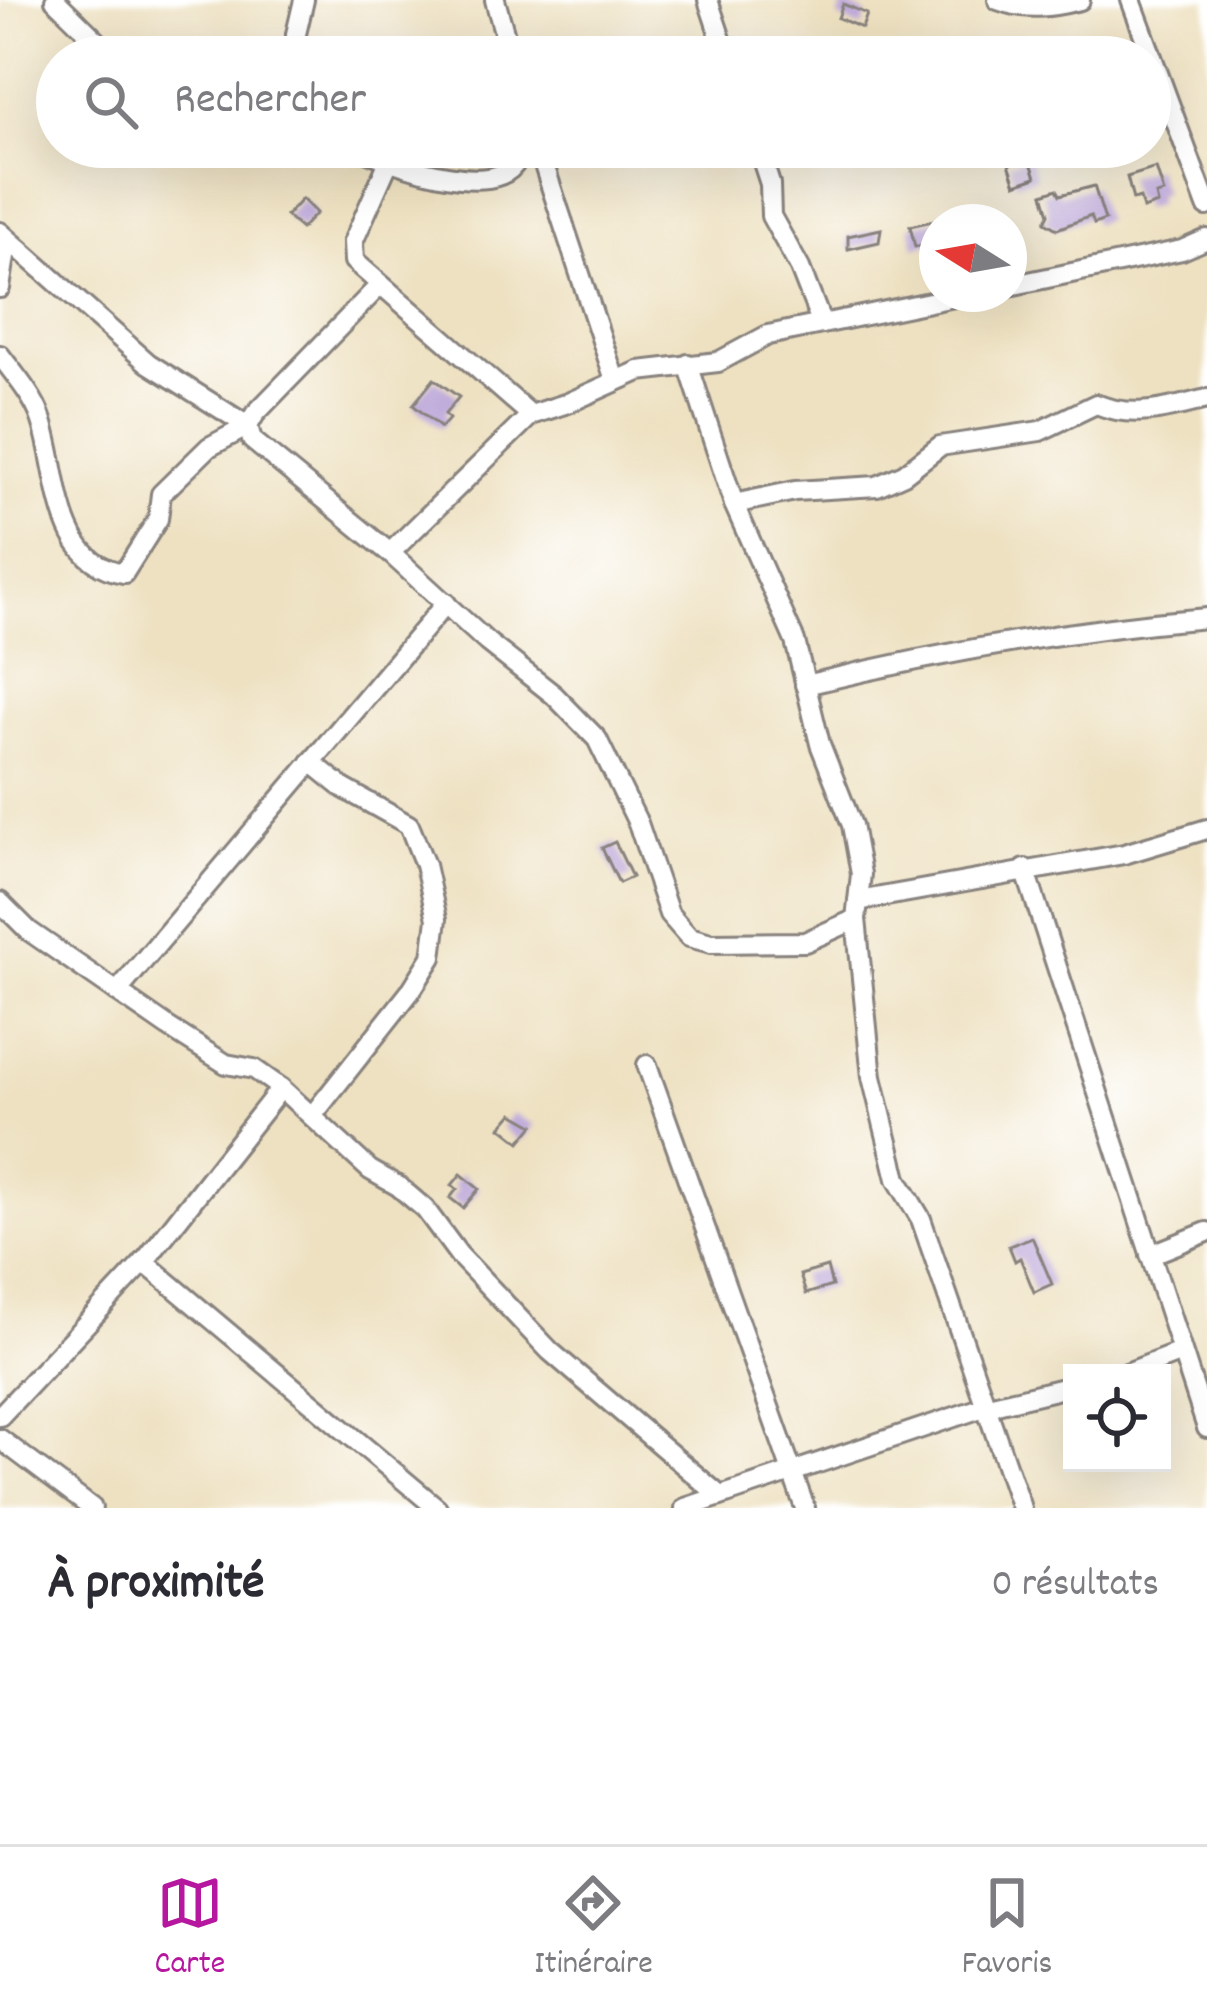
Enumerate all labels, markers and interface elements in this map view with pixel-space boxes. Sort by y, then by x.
search box [36,36,1171,168]
icon: search [78,69,144,135]
text: Rechercher [174,70,366,134]
north arrow [919,204,1027,312]
map controls [1063,1364,1171,1472]
button: locate [1063,1364,1171,1472]
text: À proximité [48,1550,265,1622]
text: 0 résultats [992,1559,1159,1614]
tab: Carte [155,1870,225,1989]
tab: Itinéraire [534,1870,653,1989]
tab: Favoris [962,1870,1053,1989]

